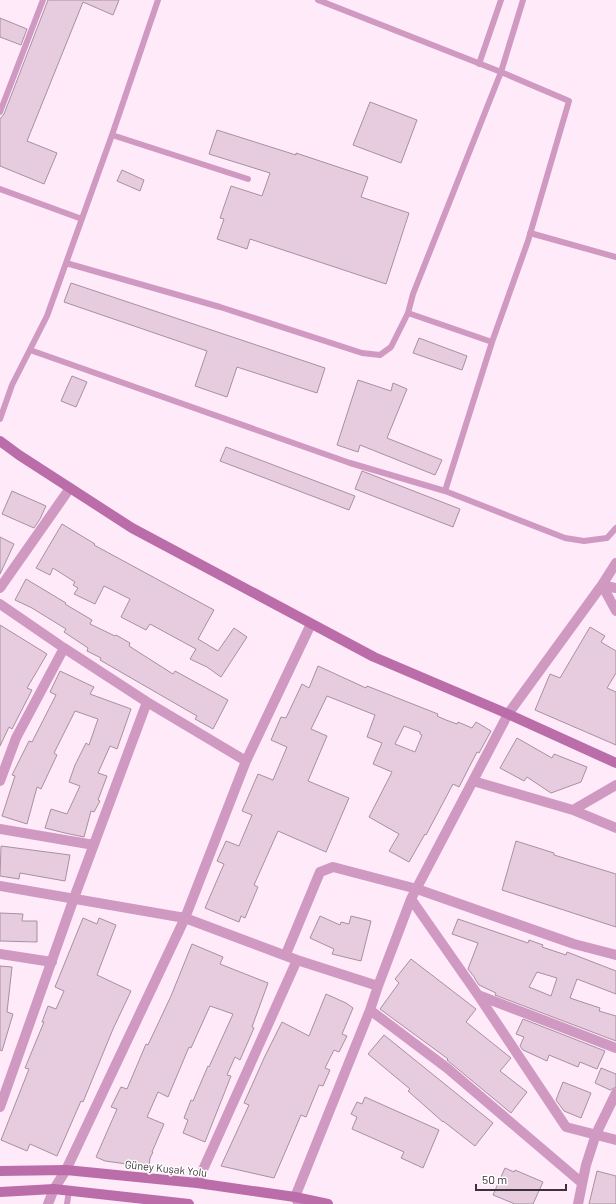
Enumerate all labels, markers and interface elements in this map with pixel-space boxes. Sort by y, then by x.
street label: Güney Kuşak Yolu [124,1157,208,1179]
scale bar [476,1166,566,1192]
text: 50 m [482,1172,507,1186]

